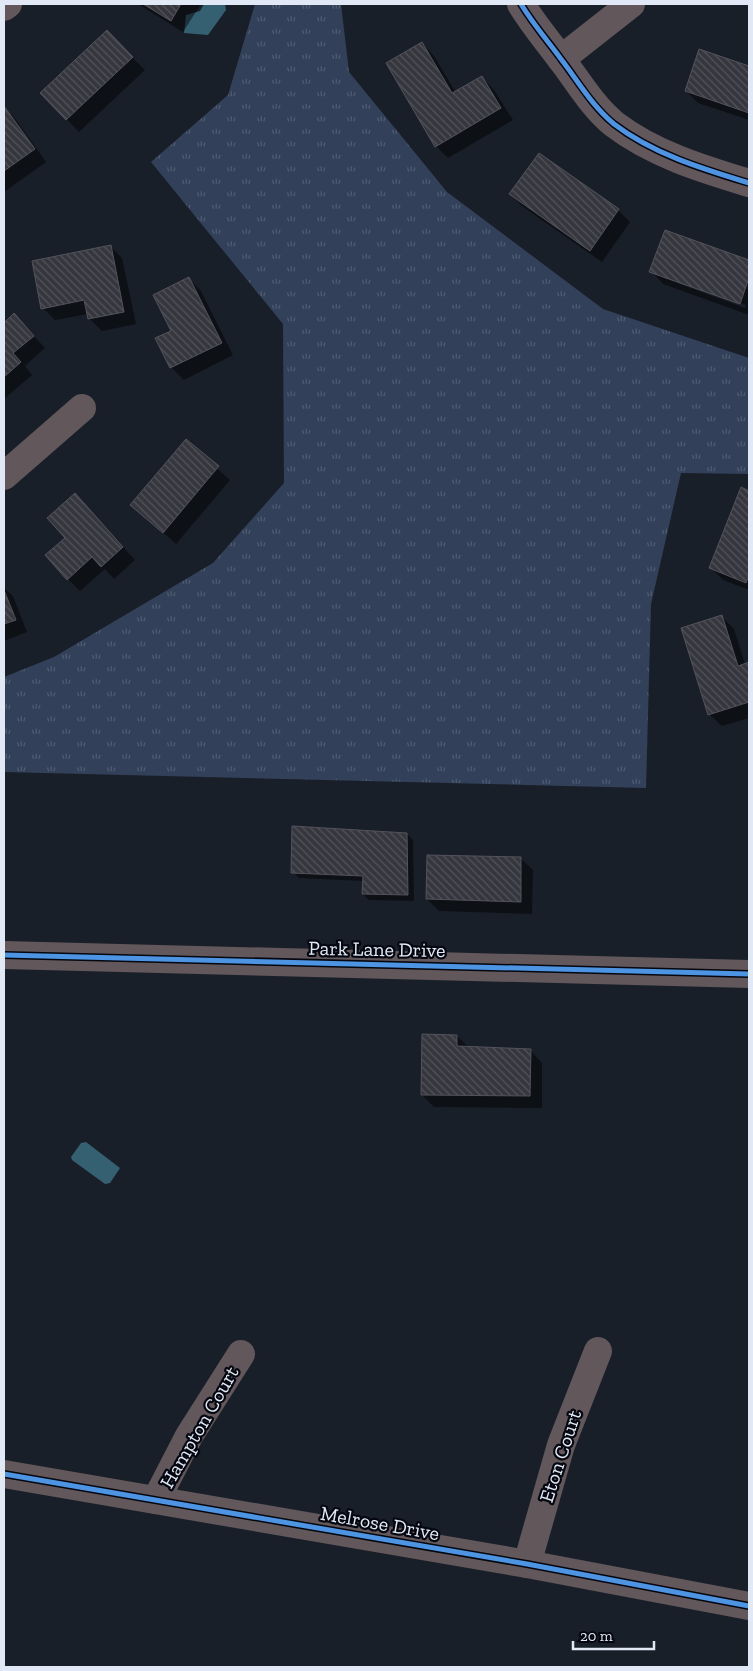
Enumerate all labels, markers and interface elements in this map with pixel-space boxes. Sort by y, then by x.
street label: Park Lane Drive [308,936,446,962]
street label: Hampton Court [154,1361,244,1492]
street label: Eton Court [534,1406,586,1505]
street label: Melrose Drive [319,1501,441,1545]
scale bar [573,1618,654,1650]
text: 20 m [580,1627,613,1645]

